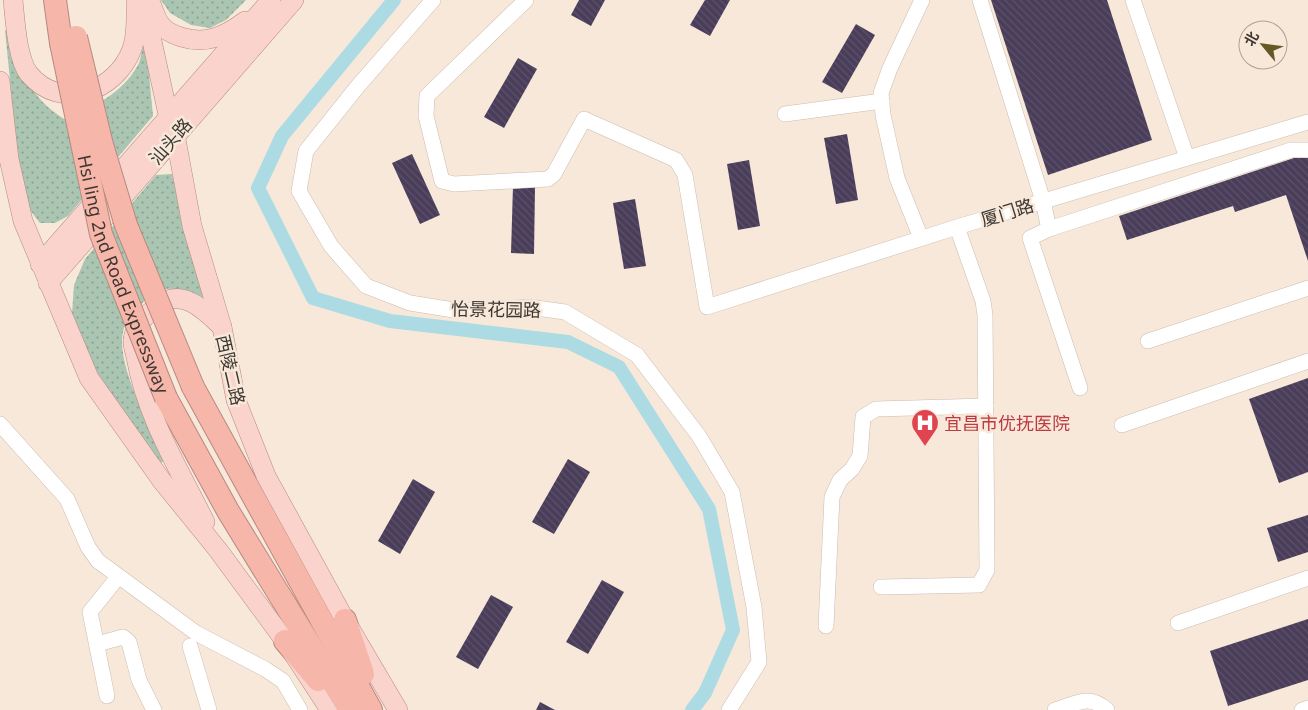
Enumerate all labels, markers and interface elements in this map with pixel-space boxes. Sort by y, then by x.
north arrow [1238,20,1288,70]
text: 北 [1239,28,1263,49]
street label: 汕头路 [143,113,197,169]
street label: Hsi ling 2nd Road Expressway [73,152,175,398]
street label: 厦门路 [978,193,1036,231]
street label: 怡景花园路 [451,296,541,322]
street label: 西陵二路 [211,332,251,408]
hospital icon: 宜昌市优抚医院 [910,408,940,447]
place label: 宜昌市优抚医院 [944,411,1070,435]

